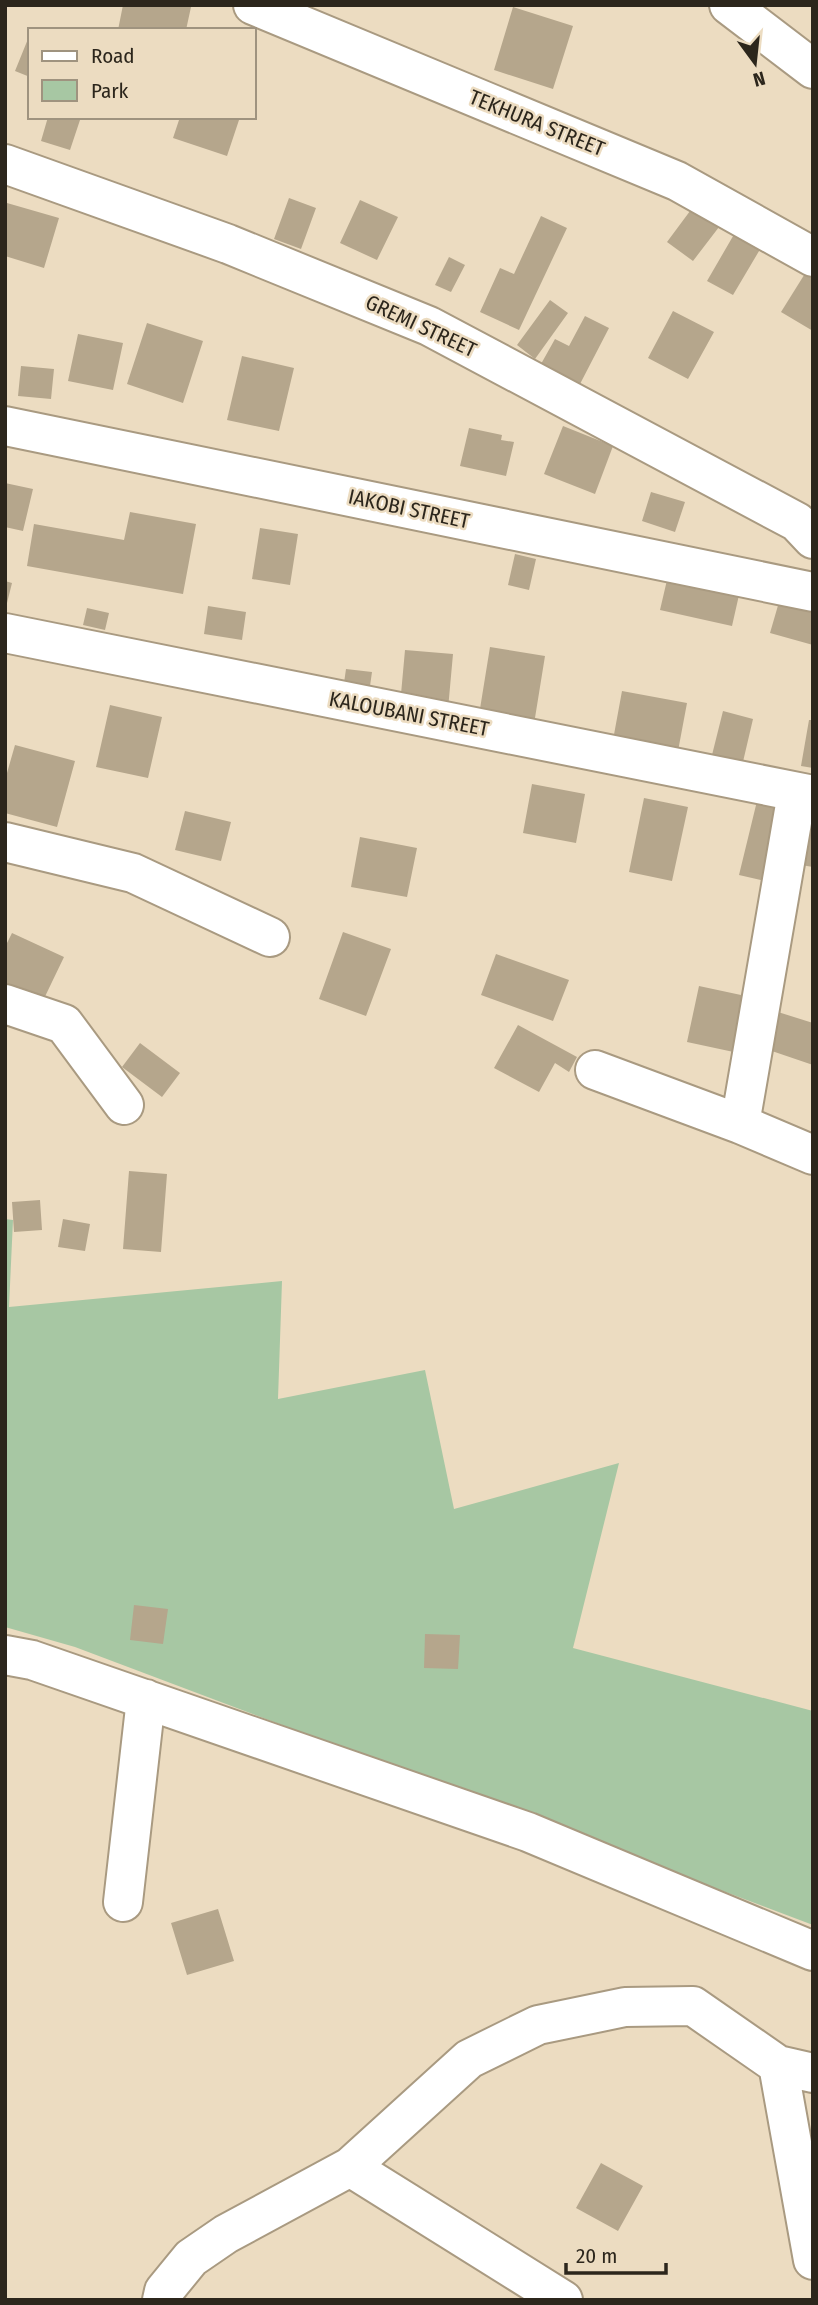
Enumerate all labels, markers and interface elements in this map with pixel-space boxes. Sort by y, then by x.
legend [28,28,256,119]
north arrow [720,28,790,98]
text: Road [91,43,135,69]
text: N [751,66,768,92]
text: Park [91,78,129,104]
street label: TEKHURA STREET [465,84,609,162]
street label: GREMI STREET [361,289,481,363]
street label: IAKOBI STREET [346,483,472,535]
street label: KALOUBANI STREET [327,686,491,742]
scale bar [566,2232,666,2276]
text: 20 m [576,2243,617,2269]

